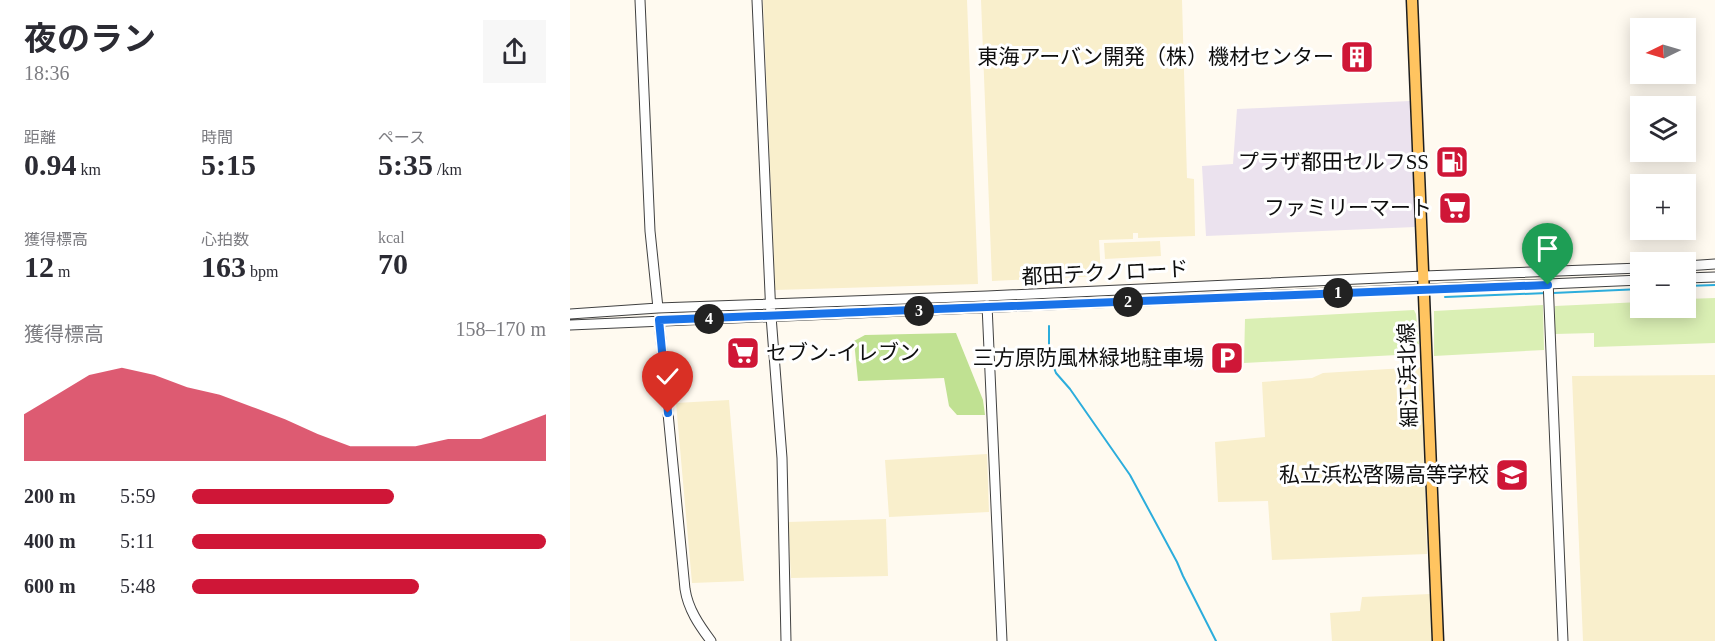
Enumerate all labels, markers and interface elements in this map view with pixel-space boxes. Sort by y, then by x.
north arrow [1630,18,1696,84]
map controls [1630,18,1696,318]
button: share [483,20,546,83]
text: 夜のラン [24,21,156,57]
building icon: 東海アーバン開発（株）機材センター [1339,39,1375,75]
place label: 東海アーバン開発（株）機材センター [977,45,1334,69]
text: 18:36 [24,62,70,84]
button: layers [1630,96,1696,162]
text: 距離 [24,129,56,146]
text: 時間 [201,129,233,146]
text: ペース [378,129,425,146]
fuel station icon: プラザ都田セルフSS [1434,144,1470,180]
text: 0.94 [24,148,77,181]
text: 5:15 [201,148,256,181]
text: 5:35 [378,148,433,181]
place label: プラザ都田セルフSS [1238,150,1429,174]
text: km [77,161,101,178]
text: /km [433,161,462,178]
button: + [1630,174,1696,240]
supermarket icon: ファミリーマート [1437,190,1473,226]
place label: ファミリーマート [1264,196,1432,220]
pin [1522,223,1573,285]
text: kcal [378,229,405,246]
text: 獲得標高 [24,231,88,248]
text: 心拍数 [201,231,249,248]
icon: arrive [1531,232,1564,265]
text: 70 [378,247,408,280]
text: 12 [24,250,54,283]
text: 163 [201,250,246,283]
button: − [1630,252,1696,318]
street label: 都田テクノロード [1021,257,1189,289]
text: m [54,263,70,280]
text: bpm [246,263,278,280]
pin: 1 [1323,278,1353,308]
text: 1 [1334,284,1342,301]
pin: 2 [1113,287,1143,317]
text: 2 [1124,293,1132,310]
pin: 3 [904,296,934,326]
text: 3 [915,302,923,319]
pin: 4 [694,304,724,334]
text: 4 [705,310,713,327]
text: 158–170 m [455,318,546,340]
street label: 細江浜北線 [1394,322,1422,428]
text: 獲得標高 [24,323,104,345]
supermarket icon: セブン-イレブン [725,335,761,371]
parking icon: 三方原防風林緑地駐車場 [1209,340,1245,376]
place label: セブン-イレブン [766,341,920,365]
place label: 三方原防風林緑地駐車場 [973,346,1204,370]
pin [642,351,693,413]
icon: check [651,360,684,393]
school or university icon: 私立浜松啓陽高等学校 [1494,457,1530,493]
place label: 私立浜松啓陽高等学校 [1279,463,1489,487]
text: 200 m [24,485,76,507]
text: 5:59 [120,485,156,507]
text: 400 m [24,530,76,552]
text: 5:11 [120,530,155,552]
text: 600 m [24,575,76,597]
text: 5:48 [120,575,156,597]

